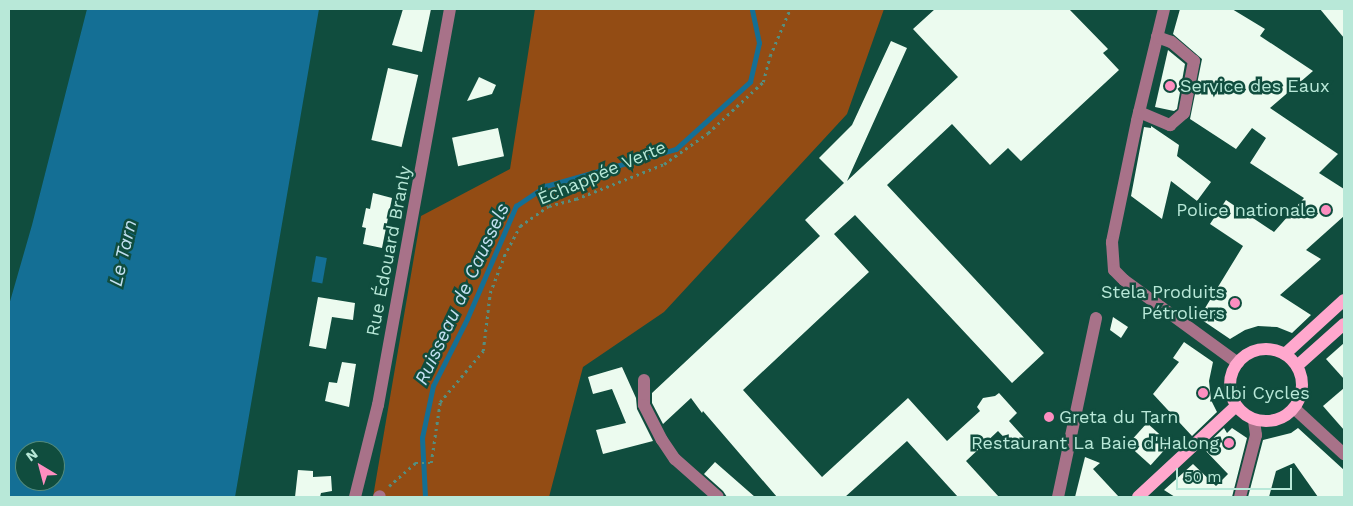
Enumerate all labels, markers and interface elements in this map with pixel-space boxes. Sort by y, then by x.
place label: Service des Eaux [1180,75,1330,97]
marker: Service des Eaux [1164,80,1176,92]
street label: Échappée Verte [534,136,670,210]
street label: Rue Édouard Branly [362,164,416,338]
water label: Ruisseau de Caussels [410,199,514,389]
place label: Police nationale [1176,199,1316,221]
marker: Police nationale [1320,204,1332,216]
water label: Le Tarn [104,217,142,289]
place label: Stela Produits Pétroliers [1101,282,1225,324]
marker: Stela Produits Pétroliers [1229,297,1241,309]
place label: Albi Cycles [1213,382,1310,404]
marker: Albi Cycles [1197,387,1209,399]
place label: Greta du Tarn [1059,406,1179,428]
marker: Greta du Tarn [1043,411,1055,423]
place label: Restaurant La Baie d'Halong [970,432,1219,454]
marker: Restaurant La Baie d'Halong [1223,437,1235,449]
north arrow [15,441,65,491]
text: N [23,445,41,464]
scale bar [1178,458,1294,490]
text: 50 m [1184,468,1221,486]

